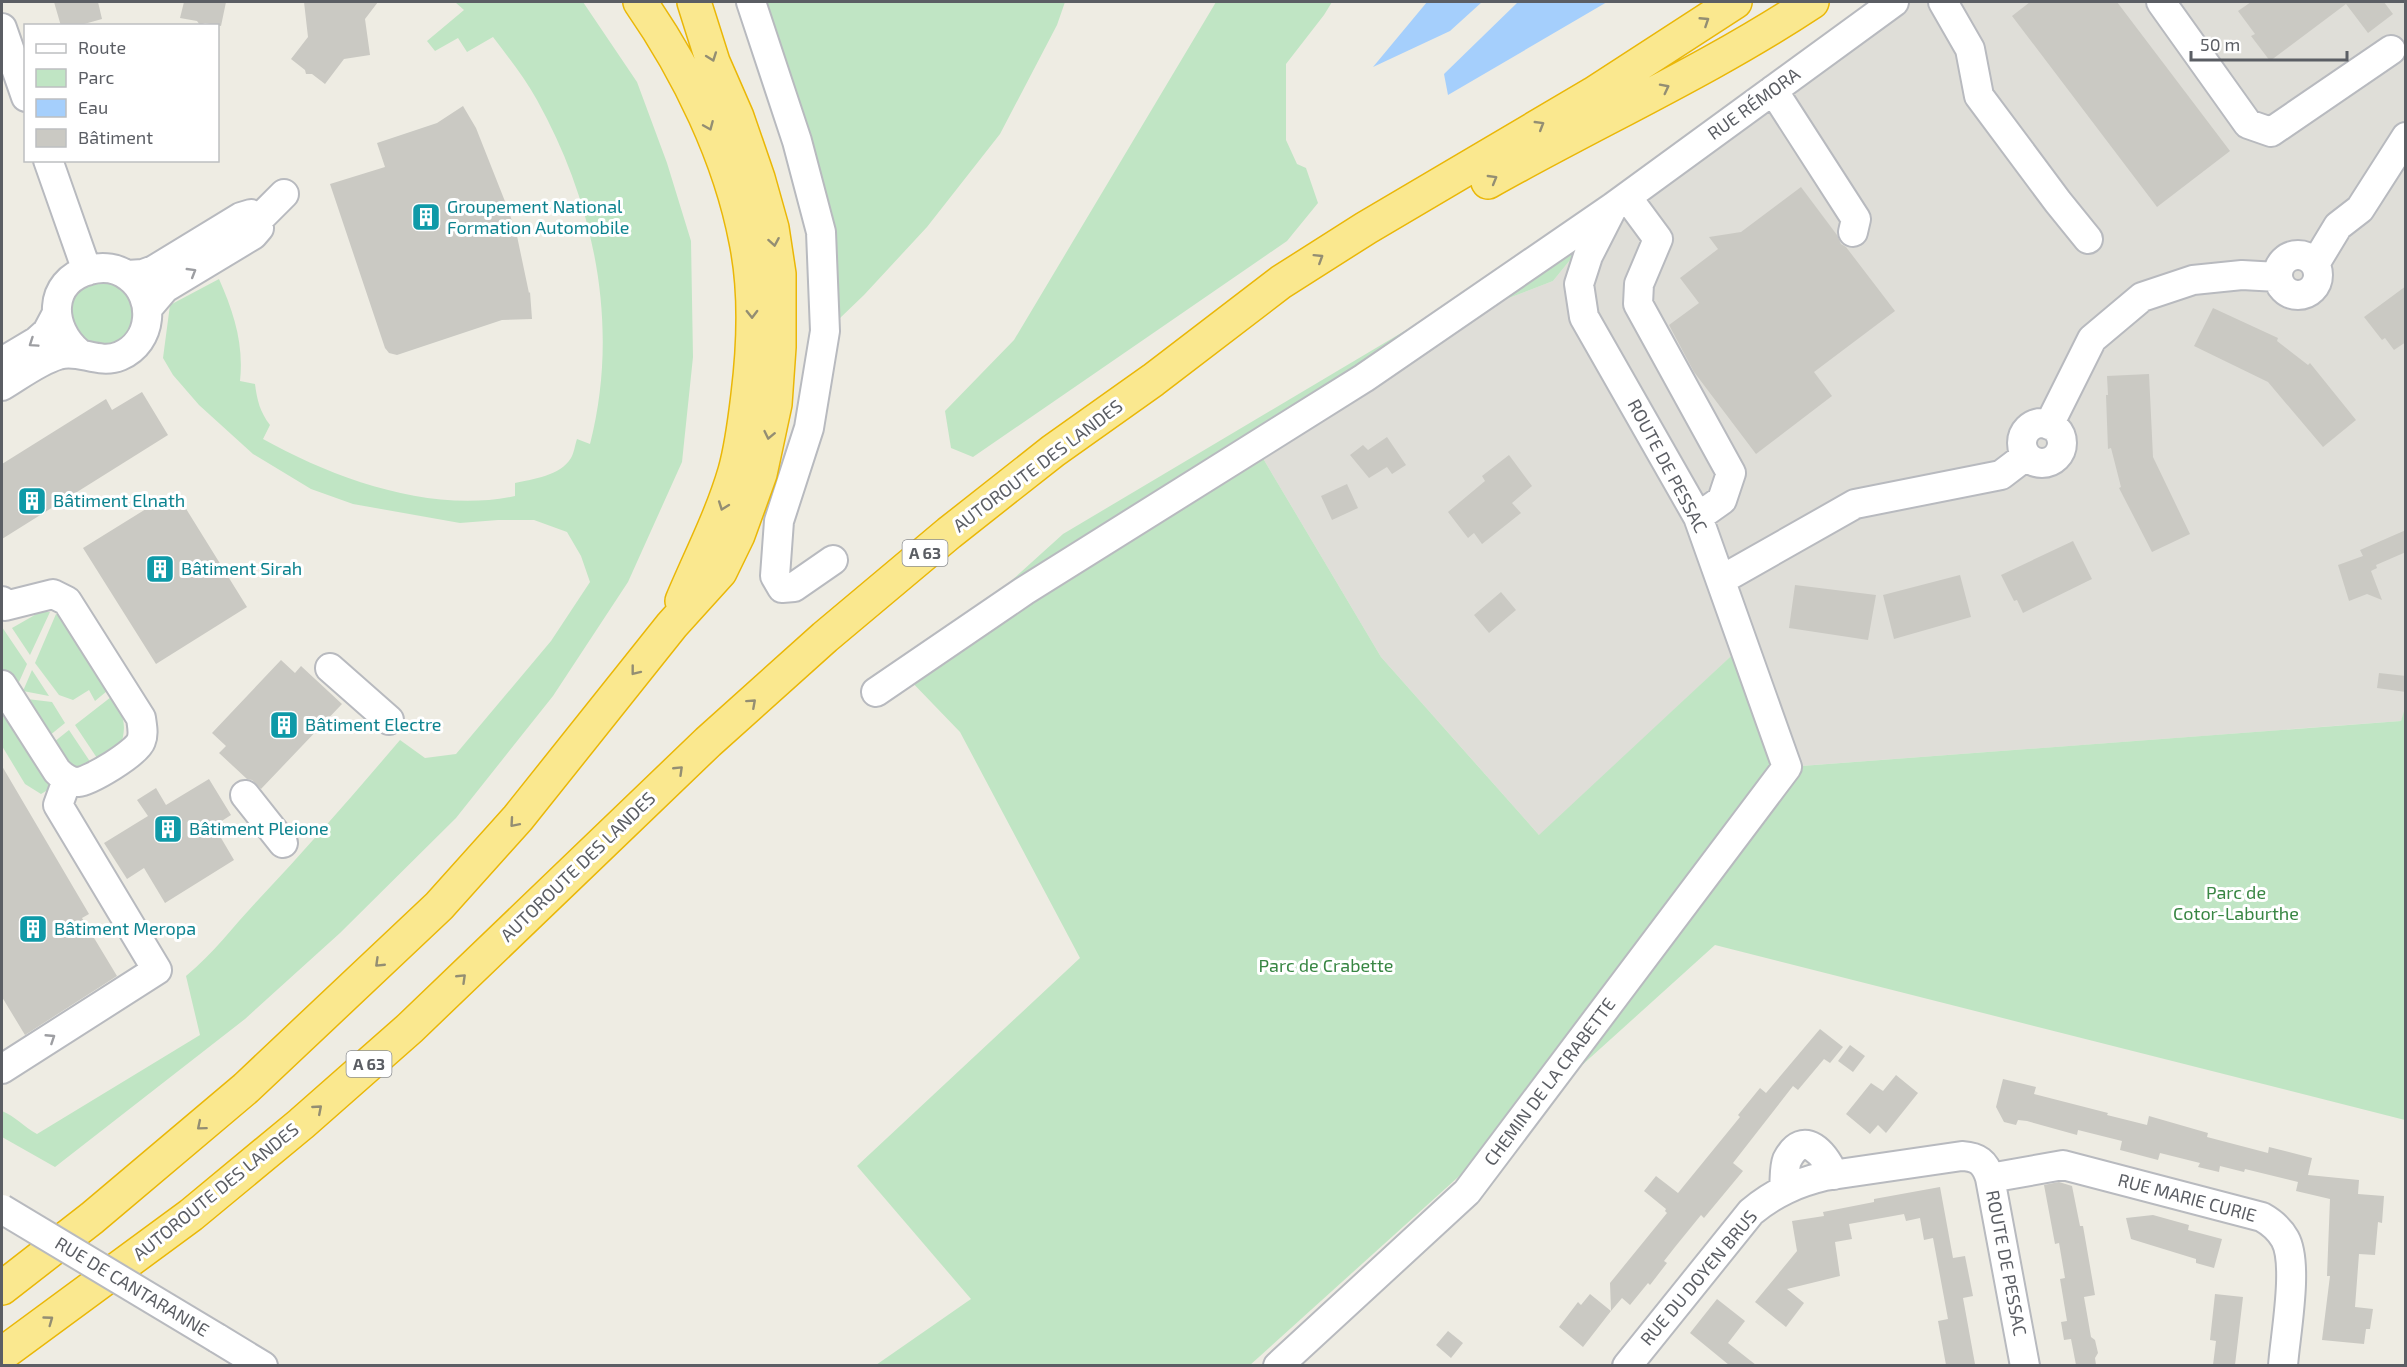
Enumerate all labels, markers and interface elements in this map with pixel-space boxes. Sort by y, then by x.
one-way arrow [1699,17,1709,29]
legend [24,24,219,162]
scale bar [2191,24,2347,62]
text: 50 m [2200,33,2240,55]
text: Route [78,36,126,58]
one-way arrow [705,51,718,62]
street label: RUE RÉMORA [1703,62,1804,144]
text: Parc [78,66,114,88]
one-way arrow [1659,84,1670,96]
text: Eau [78,96,108,118]
one-way arrow [702,119,714,130]
one-way arrow [1534,121,1544,133]
text: Bâtiment [78,126,153,148]
one-way arrow [1487,175,1497,187]
place label: Groupement National Formation Automobile [447,195,629,238]
building icon: Groupement National Formation Automobile [410,201,442,233]
one-way arrow [767,236,780,246]
one-way arrow [1312,254,1323,265]
one-way arrow [186,267,196,279]
one-way arrow [746,310,758,319]
one-way arrow [29,336,40,347]
street label: AUTOROUTE DES LANDES [948,394,1126,536]
street label: ROUTE DE PESSAC [1623,395,1712,536]
one-way arrow [763,430,776,440]
building icon: Bâtiment Elnath [16,485,48,517]
place label: Bâtiment Elnath [53,489,185,511]
one-way arrow [717,500,730,511]
road number: A 63 [902,540,948,566]
building icon: Bâtiment Sirah [144,553,176,585]
place label: Bâtiment Sirah [181,557,302,579]
one-way arrow [632,664,643,675]
one-way arrow [745,699,756,710]
building icon: Bâtiment Electre [268,709,300,741]
place label: Bâtiment Electre [305,713,442,735]
one-way arrow [671,767,682,778]
street label: AUTOROUTE DES LANDES [495,787,659,946]
building icon: Bâtiment Pleione [152,813,184,845]
one-way arrow [510,816,521,827]
place label: Bâtiment Pleione [189,817,329,839]
park label: Parc de Cotor-Laburthe [2173,881,2299,924]
building icon: Bâtiment Meropa [17,913,49,945]
place label: Bâtiment Meropa [54,917,196,939]
park label: Parc de Crabette [1259,954,1393,976]
one-way arrow [375,956,386,967]
one-way arrow [456,974,466,985]
street label: CHEMIN DE LA CRABETTE [1479,993,1620,1170]
one-way arrow [44,1034,55,1045]
road number: A 63 [346,1051,392,1077]
one-way arrow [311,1105,322,1116]
street label: AUTOROUTE DES LANDES [128,1118,303,1265]
one-way arrow [197,1119,208,1130]
street label: RUE MARIE CURIE [2116,1168,2259,1226]
street label: ROUTE DE PESSAC [1982,1188,2032,1338]
street label: RUE DU DOYEN BRUS [1635,1205,1761,1350]
street label: RUE DE CANTARANNE [52,1231,214,1341]
one-way arrow [42,1316,53,1327]

